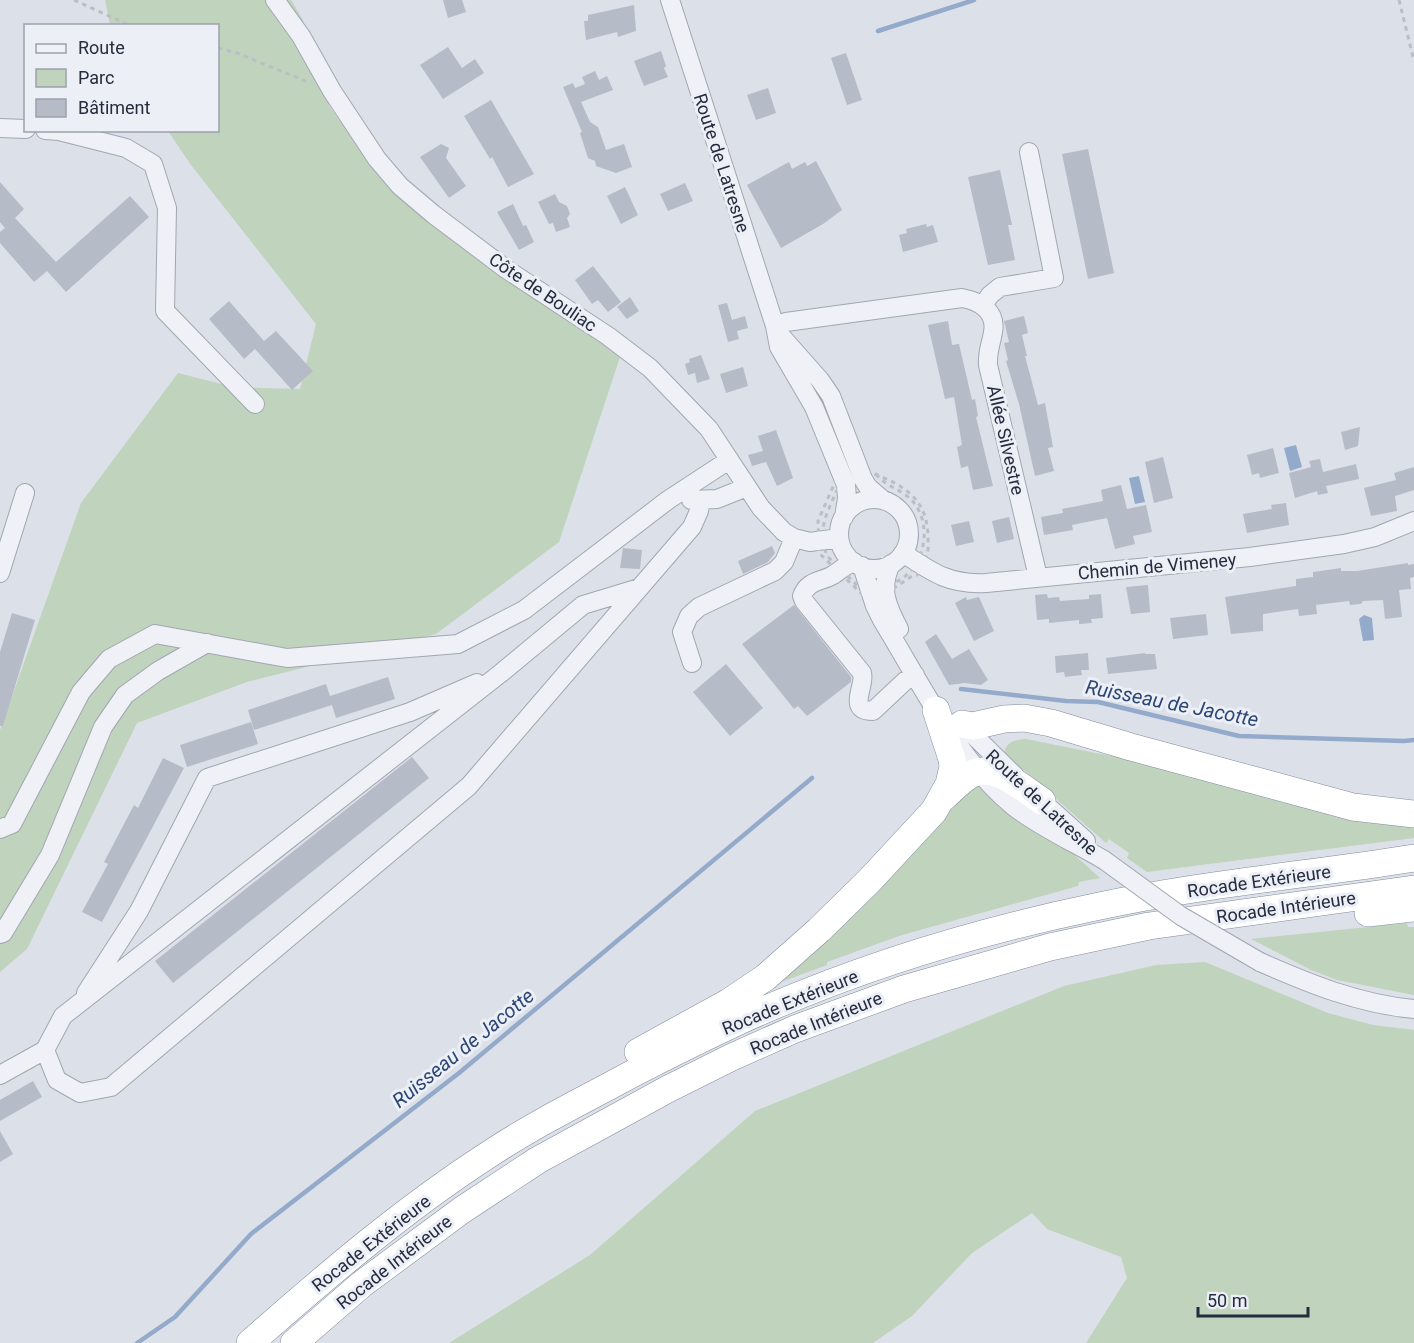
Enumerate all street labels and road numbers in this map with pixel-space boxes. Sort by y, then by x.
street label: Route de Latresne [690,91,754,235]
street label: Côte de Bouliac [485,248,601,336]
street label: Allée Silvestre [983,383,1029,497]
street label: Chemin de Vimeney [1077,549,1238,583]
street label: Route de Latresne [982,745,1102,859]
street label: Rocade Extérieure [1186,861,1332,901]
street label: Rocade Intérieure [1215,887,1357,927]
street label: Rocade Extérieure [719,965,861,1039]
street label: Rocade Intérieure [747,987,885,1059]
street label: Rocade Extérieure [308,1190,434,1296]
street label: Rocade Intérieure [332,1210,456,1314]

